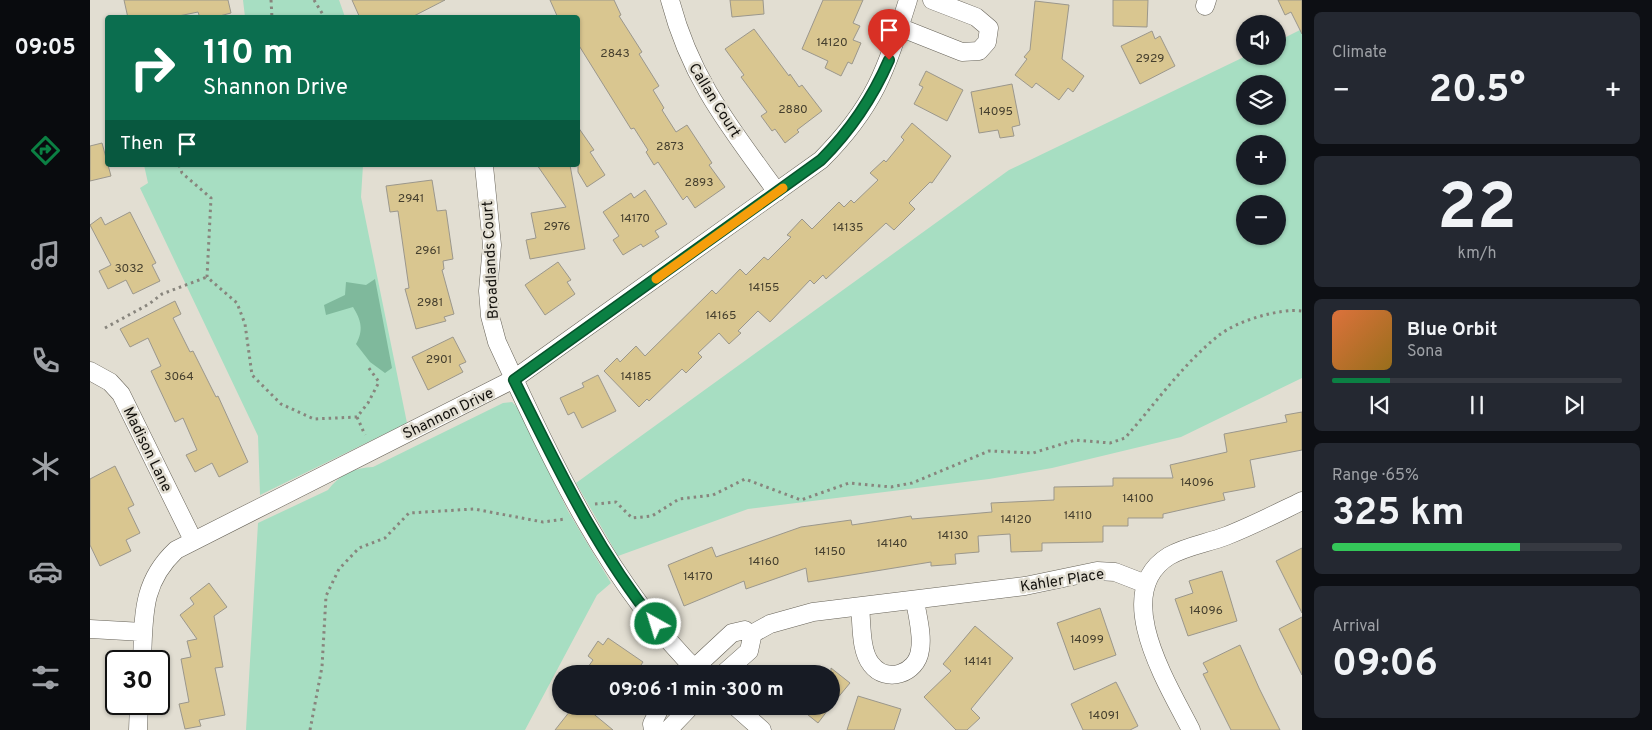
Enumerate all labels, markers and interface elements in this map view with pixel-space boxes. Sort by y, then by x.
pin [868,9,910,60]
map controls [1236,15,1286,245]
button: sound [1236,15,1286,65]
icon: arrive [875,16,903,44]
text: 110 m [203,32,293,76]
text: 09:05 [14,35,76,62]
icon: right [120,35,185,100]
house number: 14120 [816,35,848,51]
text: Climate [1332,43,1387,63]
house number: 2843 [600,46,630,62]
house number: 2929 [1135,51,1165,67]
street label: Callan Court [683,60,744,141]
text: 20.5° [1429,67,1525,116]
text: − [1332,74,1350,110]
text: + [1604,74,1622,110]
text: Shannon Drive [203,75,348,102]
button: layers [1236,75,1286,125]
house number: 2880 [778,102,808,118]
house number: 14095 [979,104,1013,120]
icon: arrive [173,130,201,158]
text: Then [120,132,163,156]
icon: directions [28,133,63,168]
button: + [1236,135,1286,185]
house number: 2873 [656,139,684,155]
text: 22 [1437,170,1517,252]
house number: 2893 [685,175,713,191]
house number: 2941 [398,191,424,207]
button: − [1236,195,1286,245]
street label: Broadlands Court [479,200,504,320]
house number: 14170 [620,211,650,227]
house number: 2976 [544,219,570,235]
house number: 14135 [833,220,863,236]
icon: music [28,238,63,273]
house number: 2961 [415,243,441,259]
text: km/h [1458,244,1496,264]
house number: 3032 [114,261,144,277]
house number: 14155 [748,280,780,296]
house number: 2981 [417,295,443,311]
house number: 14165 [706,308,736,324]
text: Blue Orbit [1407,318,1497,342]
text: Sona [1407,342,1443,362]
icon: phone [28,343,63,378]
house number: 2901 [426,352,452,368]
house number: 3064 [164,369,194,385]
house number: 14185 [621,369,651,385]
street label: Shannon Drive [400,384,497,445]
icon: previous [1366,391,1394,419]
icon: pause [1463,391,1491,419]
icon: next [1560,391,1588,419]
street label: Madison Lane [118,404,175,495]
icon: climate [28,449,63,484]
text: Range · 65% [1332,466,1419,486]
house number: 14096 [1180,475,1214,491]
text: 325 km [1332,490,1465,539]
house number: 14100 [1122,491,1154,507]
house number: 14110 [1064,508,1092,524]
house number: 14120 [1000,512,1032,528]
house number: 14130 [938,528,968,544]
house number: 14140 [876,536,908,552]
house number: 14150 [814,544,846,560]
icon: car [28,554,63,589]
house number: 14160 [748,554,780,570]
street label: Kahler Place [1019,565,1106,597]
house number: 14170 [683,569,713,585]
position arrow [629,597,681,649]
house number: 14096 [1189,603,1223,619]
text: Arrival [1332,617,1380,637]
house number: 14099 [1070,632,1104,648]
text: 09:06 [1332,641,1438,690]
speed limit sign: 30 [105,650,170,715]
house number: 14141 [964,654,992,670]
icon: filters [28,660,63,695]
text: 09:06 · 1 min · 300 m [608,678,784,702]
house number: 14091 [1088,708,1120,724]

